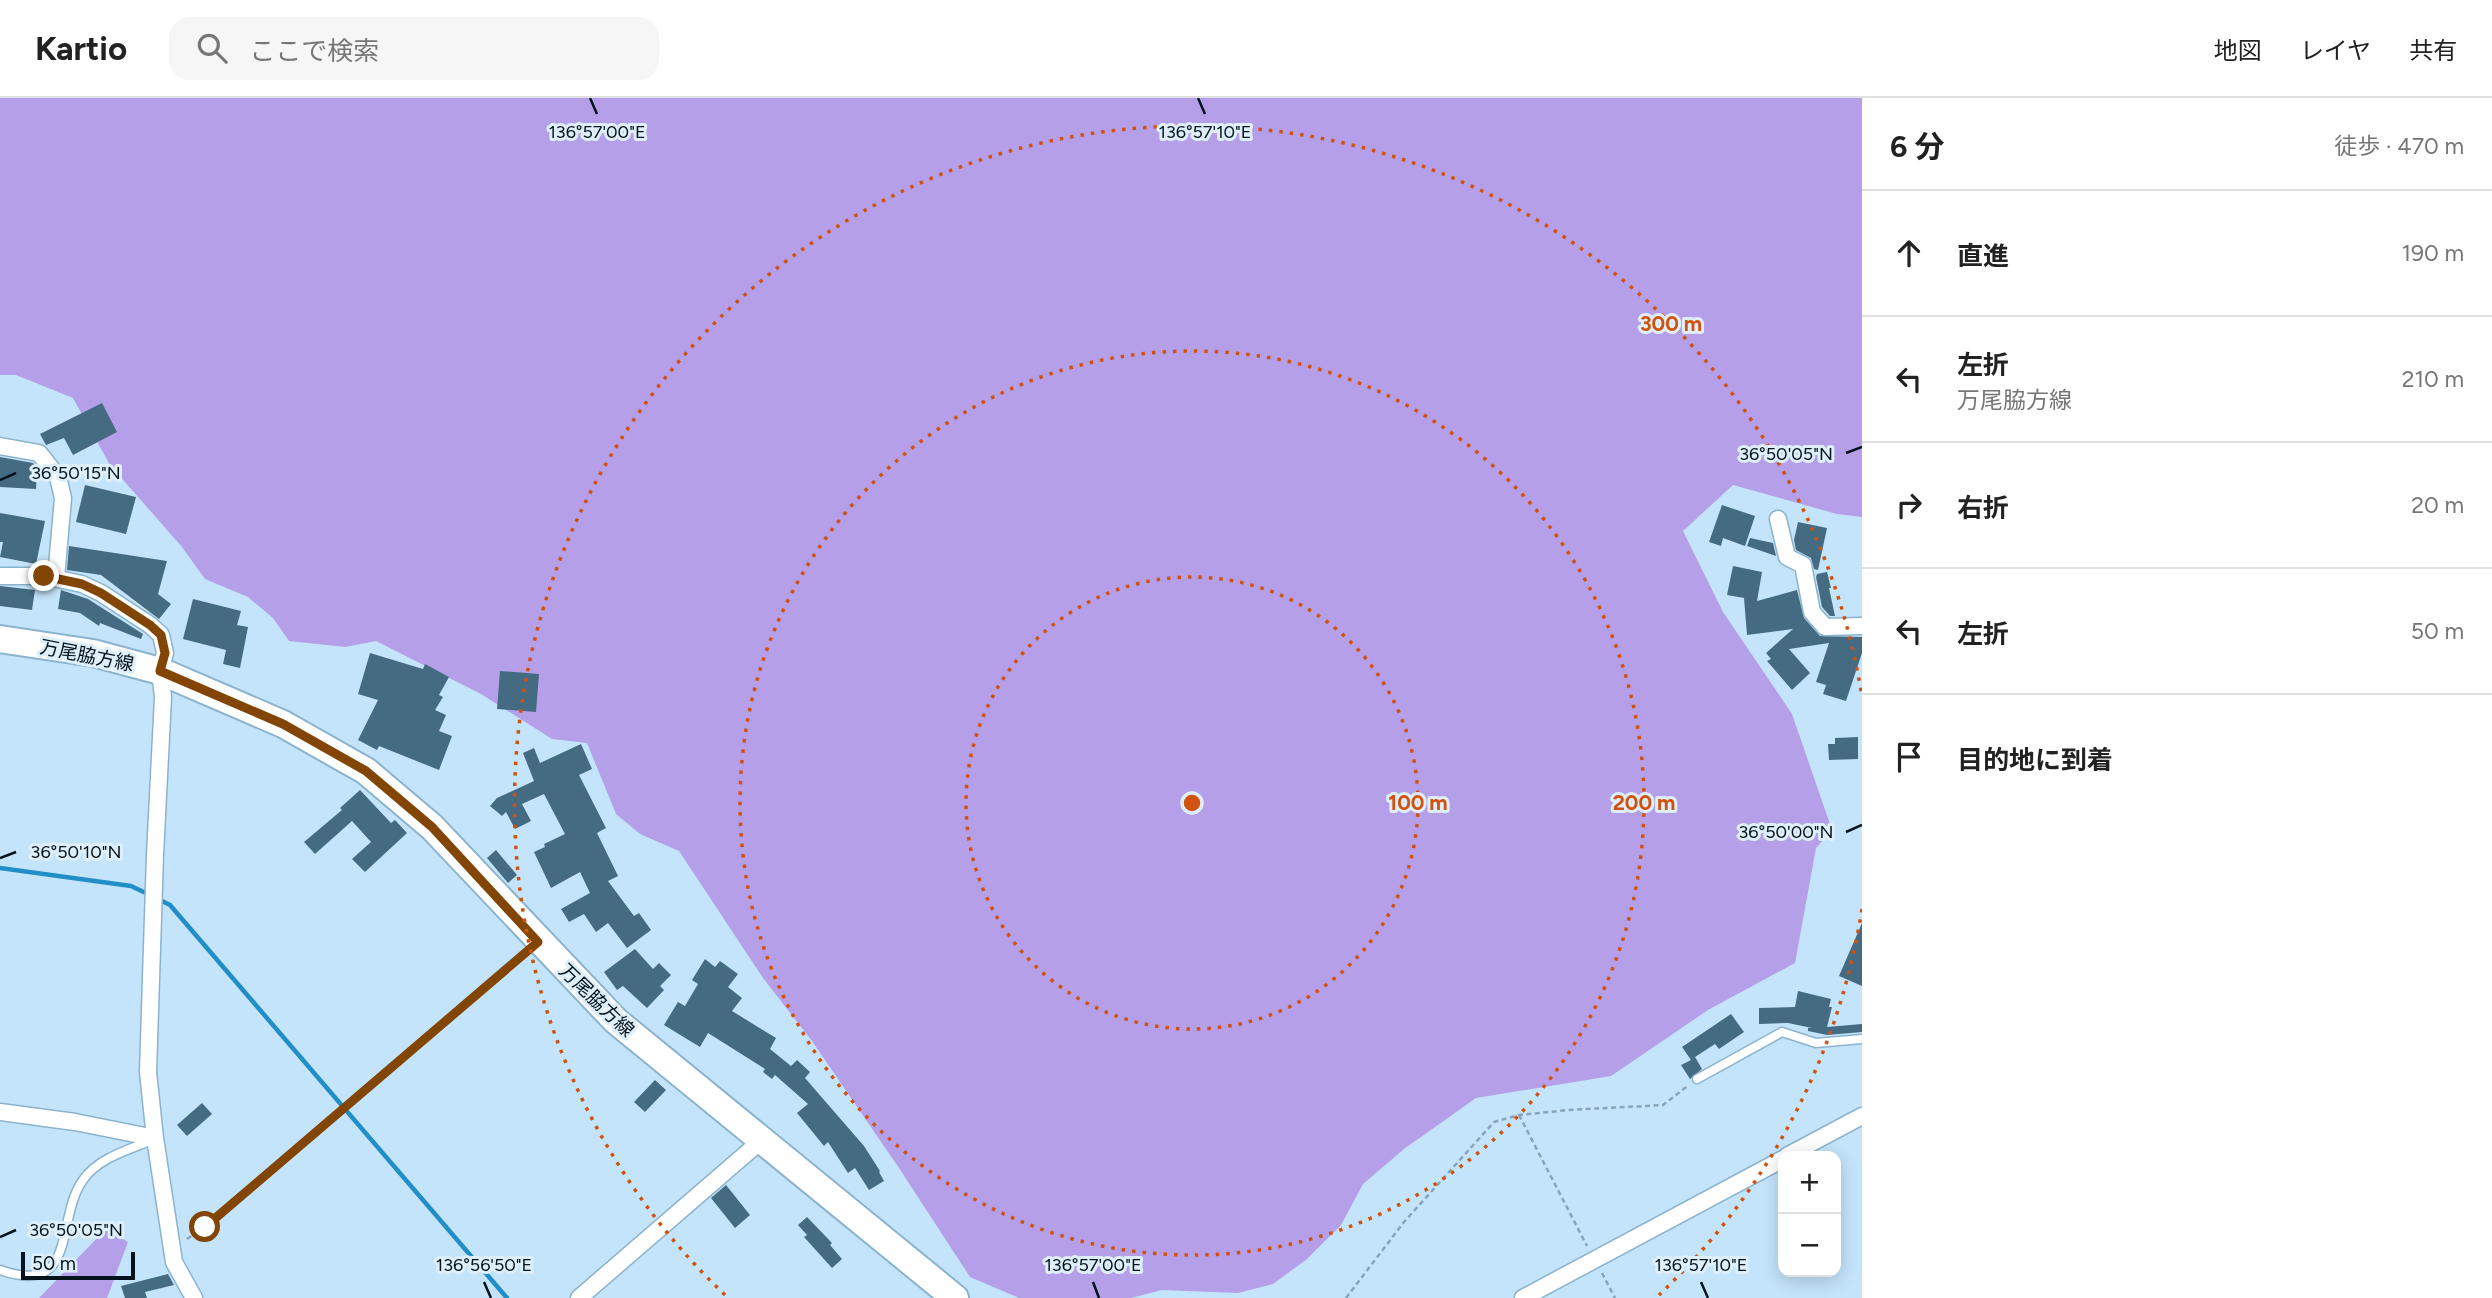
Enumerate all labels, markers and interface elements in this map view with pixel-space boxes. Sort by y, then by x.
search box [169,17,659,80]
text: Kartio [35,29,127,68]
icon: search [193,29,231,67]
text: ここで検索 [249,35,379,67]
text: 地図 [2214,36,2262,65]
text: レイヤ [2300,36,2371,65]
text: 共有 [2409,36,2457,65]
text: 136°57'00"E [548,121,646,143]
text: 136°57'10"E [1158,121,1252,143]
text: 6 分 [1890,128,1945,165]
text: 徒歩 · 470 m [2334,132,2464,160]
icon: ahead [1890,234,1928,272]
text: 190 m [2401,239,2464,267]
text: 直進 [1957,240,2009,272]
text: 300 m [1640,311,1702,336]
text: 左折 [1957,349,2009,381]
icon: left [1890,360,1928,398]
text: 210 m [2402,365,2464,393]
text: 万尾脇方線 [1957,386,2072,414]
text: 36°50'05"N [1739,443,1833,465]
text: 36°50'15"N [31,462,121,484]
icon: right [1890,486,1928,524]
text: 20 m [2411,491,2464,519]
text: 右折 [1957,492,2009,524]
route end [28,560,59,591]
icon: left [1890,612,1928,650]
text: 50 m [2411,617,2464,645]
text: 左折 [1957,618,2009,650]
street label: 万尾脇方線 [38,635,136,676]
icon: arrive [1890,738,1928,776]
text: 目的地に到着 [1957,744,2113,776]
text: 100 m [1388,790,1448,815]
text: 200 m [1613,790,1675,815]
centre of rings [1180,791,1204,815]
text: 36°50'00"N [1739,821,1833,843]
text: 36°50'10"N [31,841,121,863]
street label: 万尾脇方線 [554,959,639,1042]
map controls [1778,1151,1841,1277]
button: + [1778,1151,1841,1214]
route start [189,1211,220,1242]
button: − [1778,1214,1841,1277]
text: 36°50'05"N [29,1219,123,1241]
scale bar [21,1249,135,1281]
text: 50 m [32,1252,76,1275]
text: 136°56'50"E [436,1254,532,1276]
text: 136°57'00"E [1044,1254,1142,1276]
text: 136°57'10"E [1654,1254,1748,1276]

